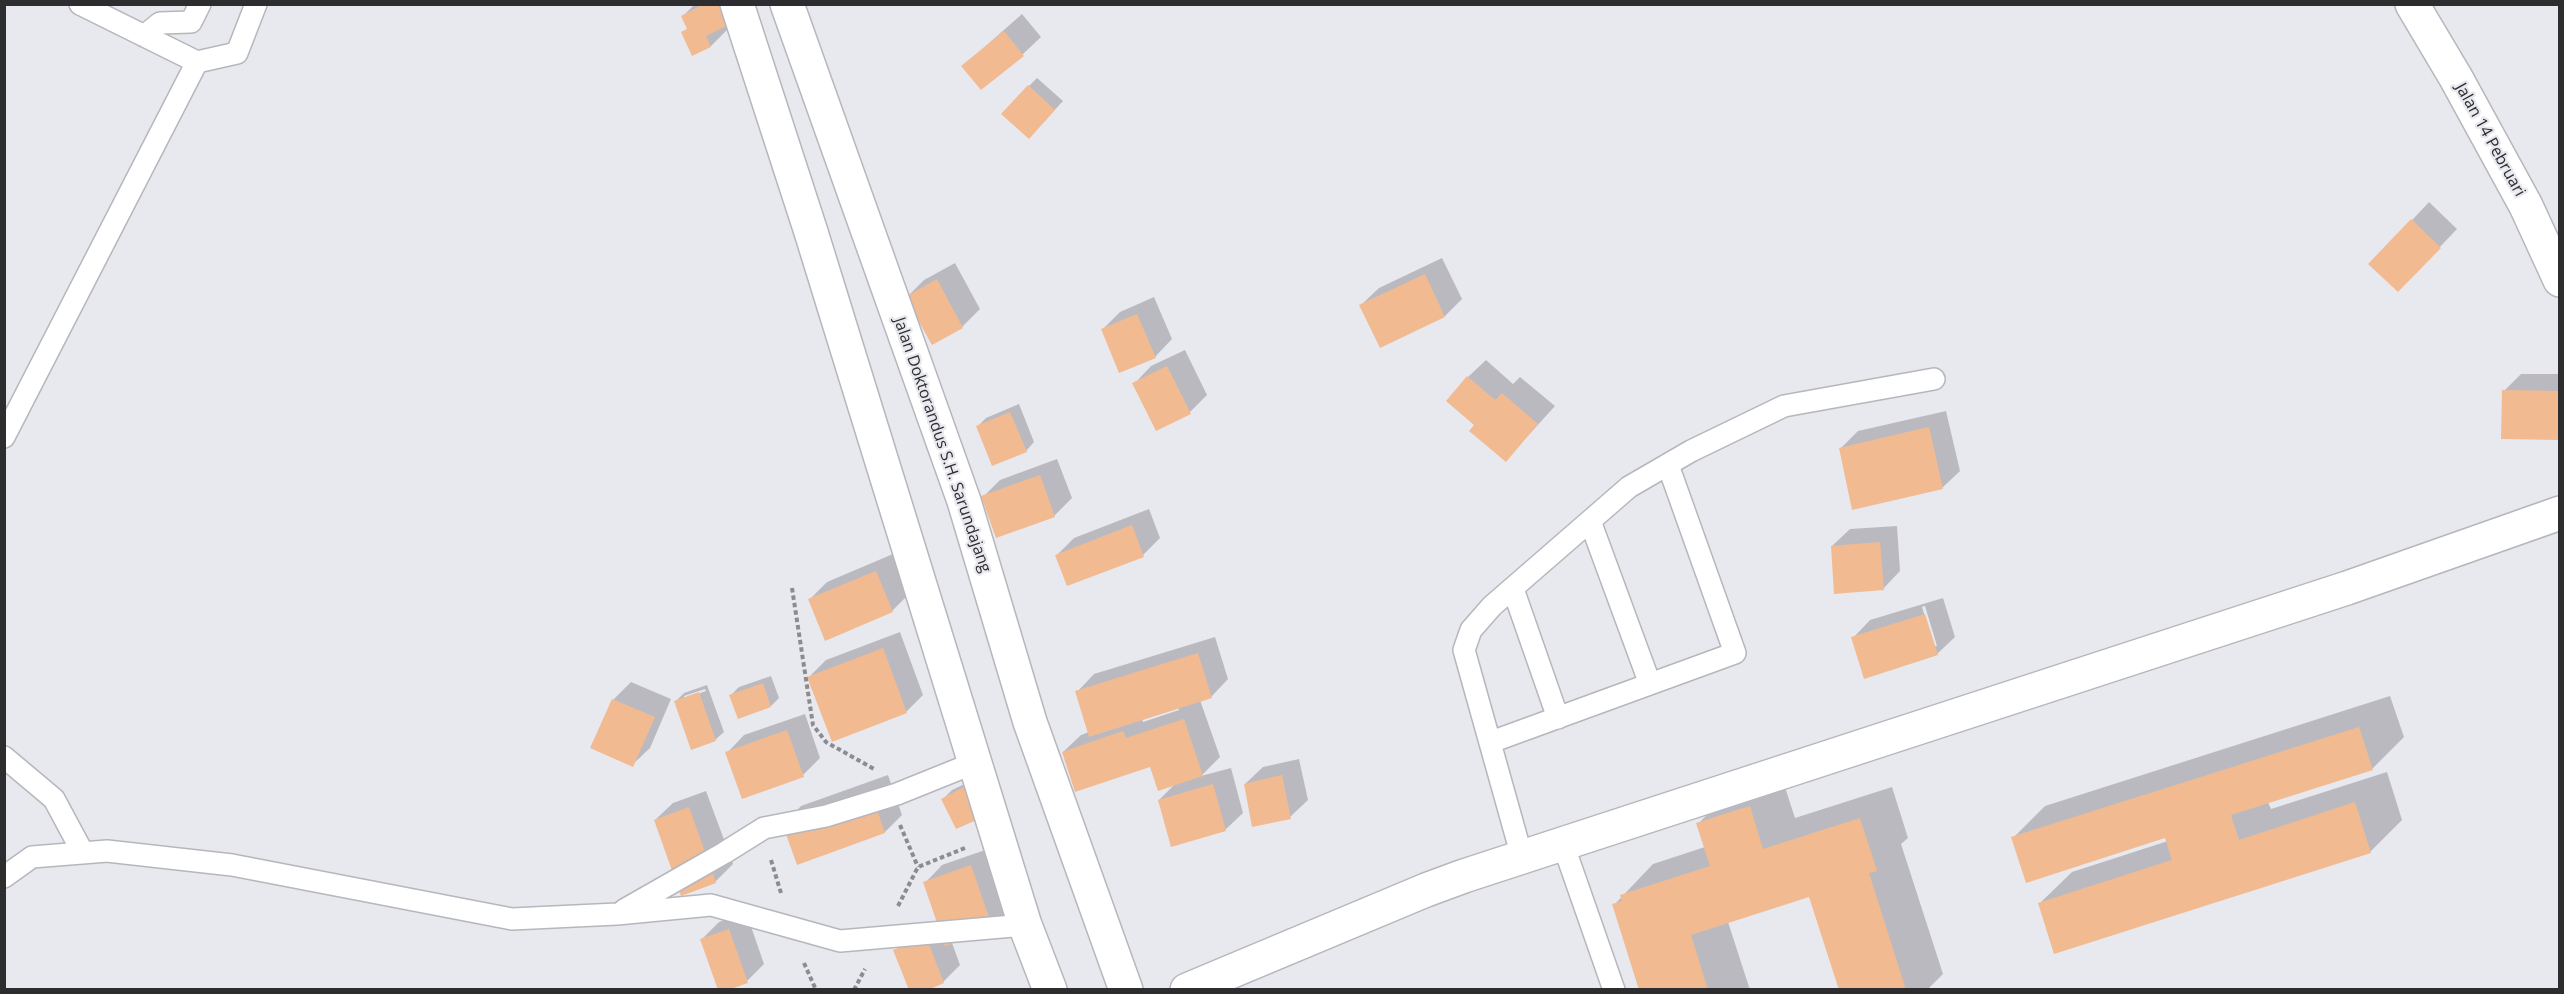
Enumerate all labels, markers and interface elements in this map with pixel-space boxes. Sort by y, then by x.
street label: Jalan 14 Pebruari [2451,80,2529,200]
street label: Jalan Doktorandus S.H. Sarundajang [889,315,995,575]

